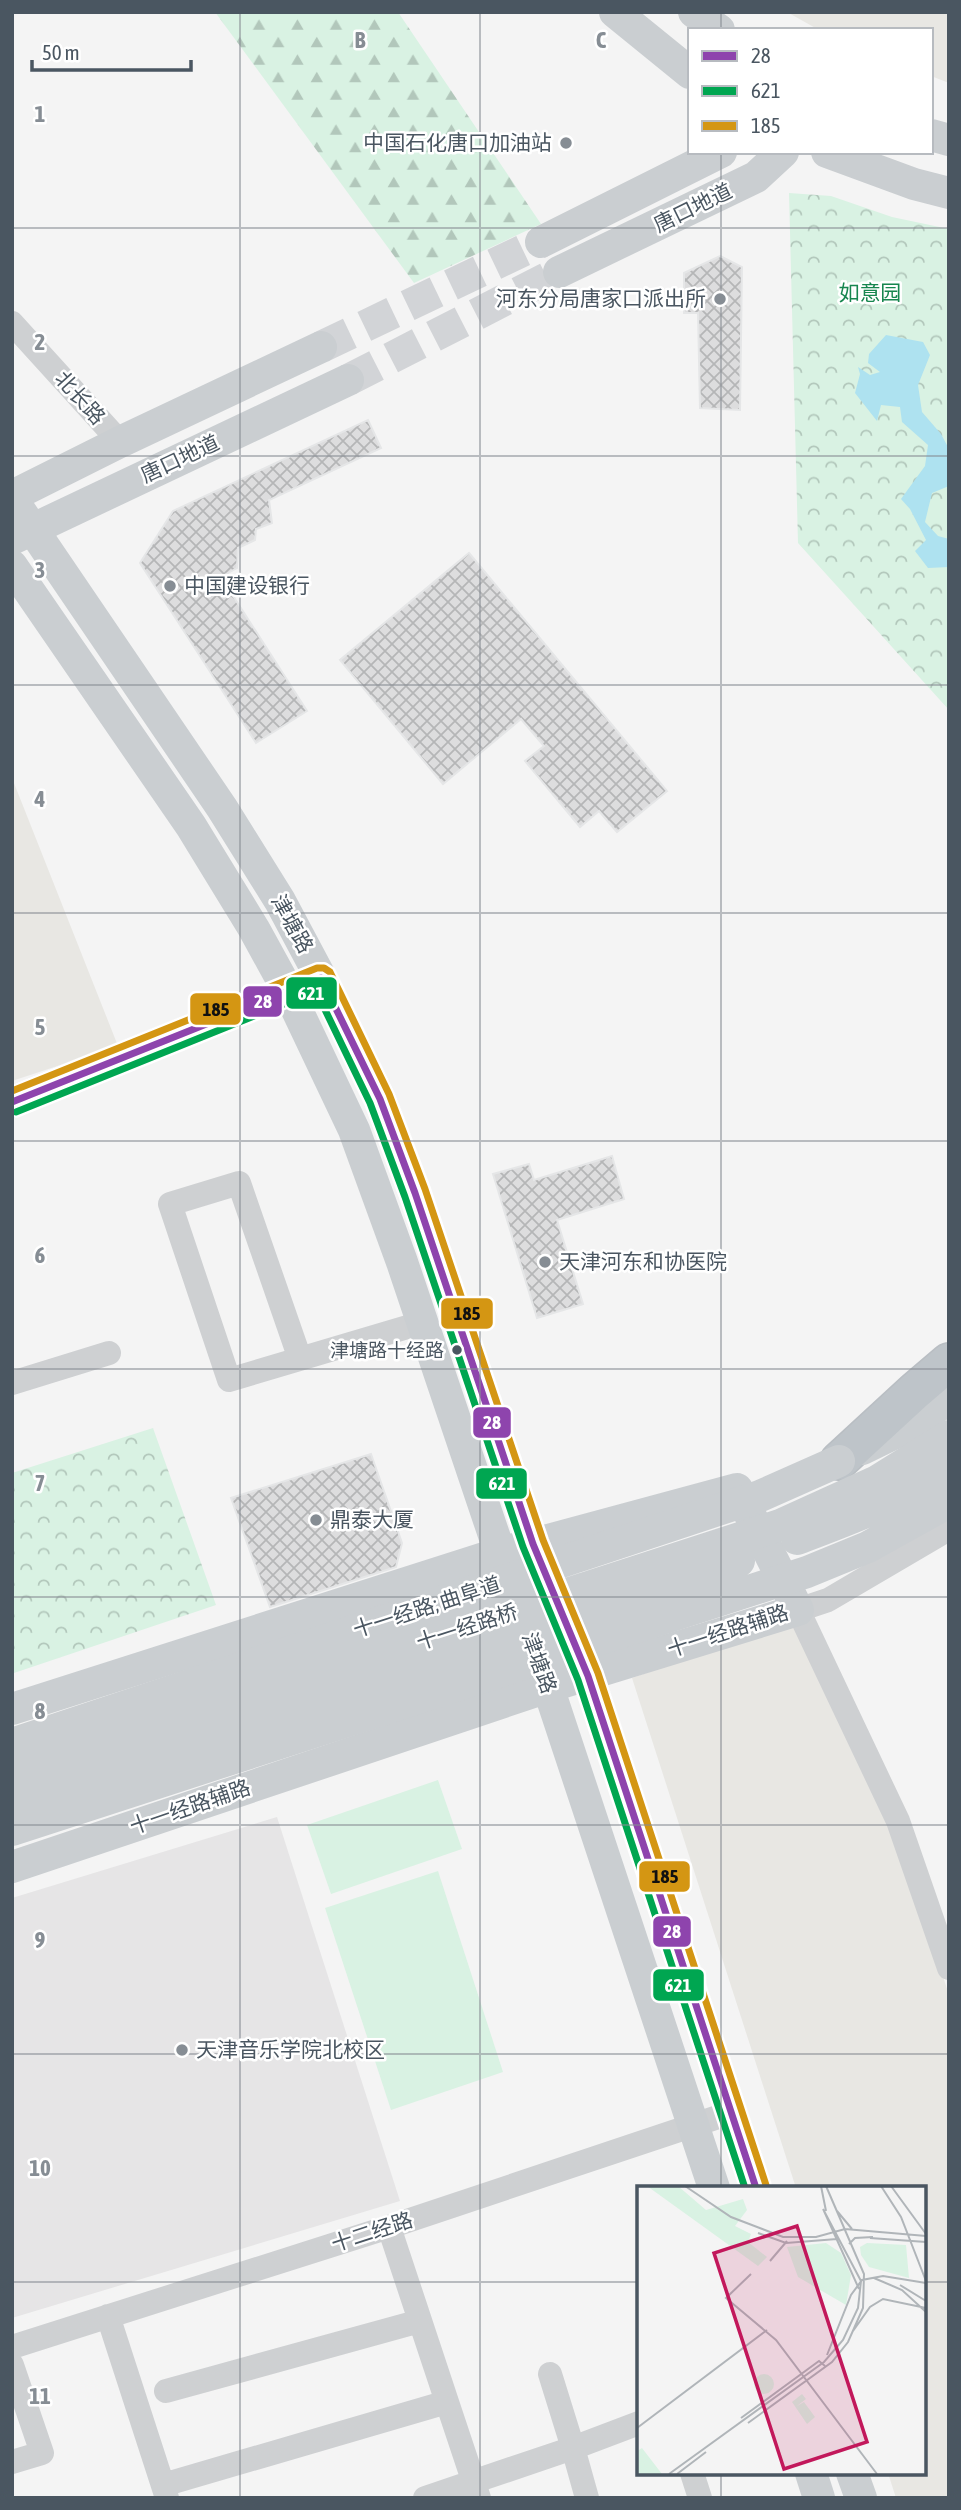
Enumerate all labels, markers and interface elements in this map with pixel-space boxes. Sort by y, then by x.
text: B [355,27,366,53]
text: C [596,27,607,53]
scale bar [32,28,191,72]
legend [688,28,933,154]
text: 50 m [42,40,80,64]
text: 28 [751,43,771,67]
text: 621 [751,78,781,102]
text: 1 [35,101,46,127]
text: 185 [751,113,781,137]
place label: 中国石化唐口加油站 [363,130,552,154]
marker: 中国石化唐口加油站 [558,135,574,151]
street label: 唐口地道 [650,178,736,236]
park label: 如意园 [839,280,902,304]
place label: 河东分局唐家口派出所 [496,286,706,310]
marker: 河东分局唐家口派出所 [712,291,728,307]
text: 2 [35,329,45,355]
street label: 北长路 [51,366,111,429]
street label: 唐口地道 [136,429,223,487]
text: 3 [35,557,45,583]
place label: 中国建设银行 [184,573,310,597]
marker: 中国建设银行 [162,578,178,594]
text: 4 [34,786,46,812]
street label: 津塘路 [267,890,319,957]
line badge: 621 [285,976,338,1010]
text: 621 [298,982,324,1004]
line badge: 28 [242,985,283,1018]
text: 28 [254,990,272,1012]
line badge: 185 [189,992,242,1026]
text: 185 [203,998,229,1020]
text: 5 [35,1014,46,1040]
text: 6 [35,1242,46,1268]
place label: 天津河东和协医院 [559,1249,727,1273]
marker: 天津河东和协医院 [537,1254,553,1270]
line badge: 185 [440,1297,494,1330]
text: 185 [454,1302,480,1324]
place label: 津塘路十经路 [330,1339,444,1361]
marker: 津塘路十经路 [450,1343,464,1357]
line badge: 28 [472,1406,512,1439]
text: 28 [483,1411,501,1433]
line badge: 621 [475,1467,528,1500]
text: 7 [35,1470,45,1496]
text: 621 [489,1472,515,1494]
place label: 鼎泰大厦 [330,1507,414,1531]
marker: 鼎泰大厦 [308,1512,324,1528]
street label: 十一经路; 曲阜道 [350,1571,503,1641]
street label: 十一经路桥 [413,1598,520,1654]
street label: 十一经路辅路 [664,1599,791,1661]
street label: 津塘路 [518,1629,562,1696]
text: 8 [35,1698,46,1724]
street label: 十一经路辅路 [126,1774,253,1838]
line badge: 185 [638,1860,691,1893]
text: 185 [652,1865,678,1887]
line badge: 28 [652,1915,692,1948]
text: 28 [663,1920,681,1942]
text: 9 [35,1927,46,1953]
line badge: 621 [652,1968,705,2002]
text: 621 [665,1974,691,1996]
place label: 天津音乐学院北校区 [196,2037,385,2061]
marker: 天津音乐学院北校区 [174,2042,190,2058]
text: 10 [29,2155,51,2181]
inset map [637,2186,926,2475]
street label: 十二经路 [328,2207,415,2255]
text: 11 [29,2383,51,2409]

